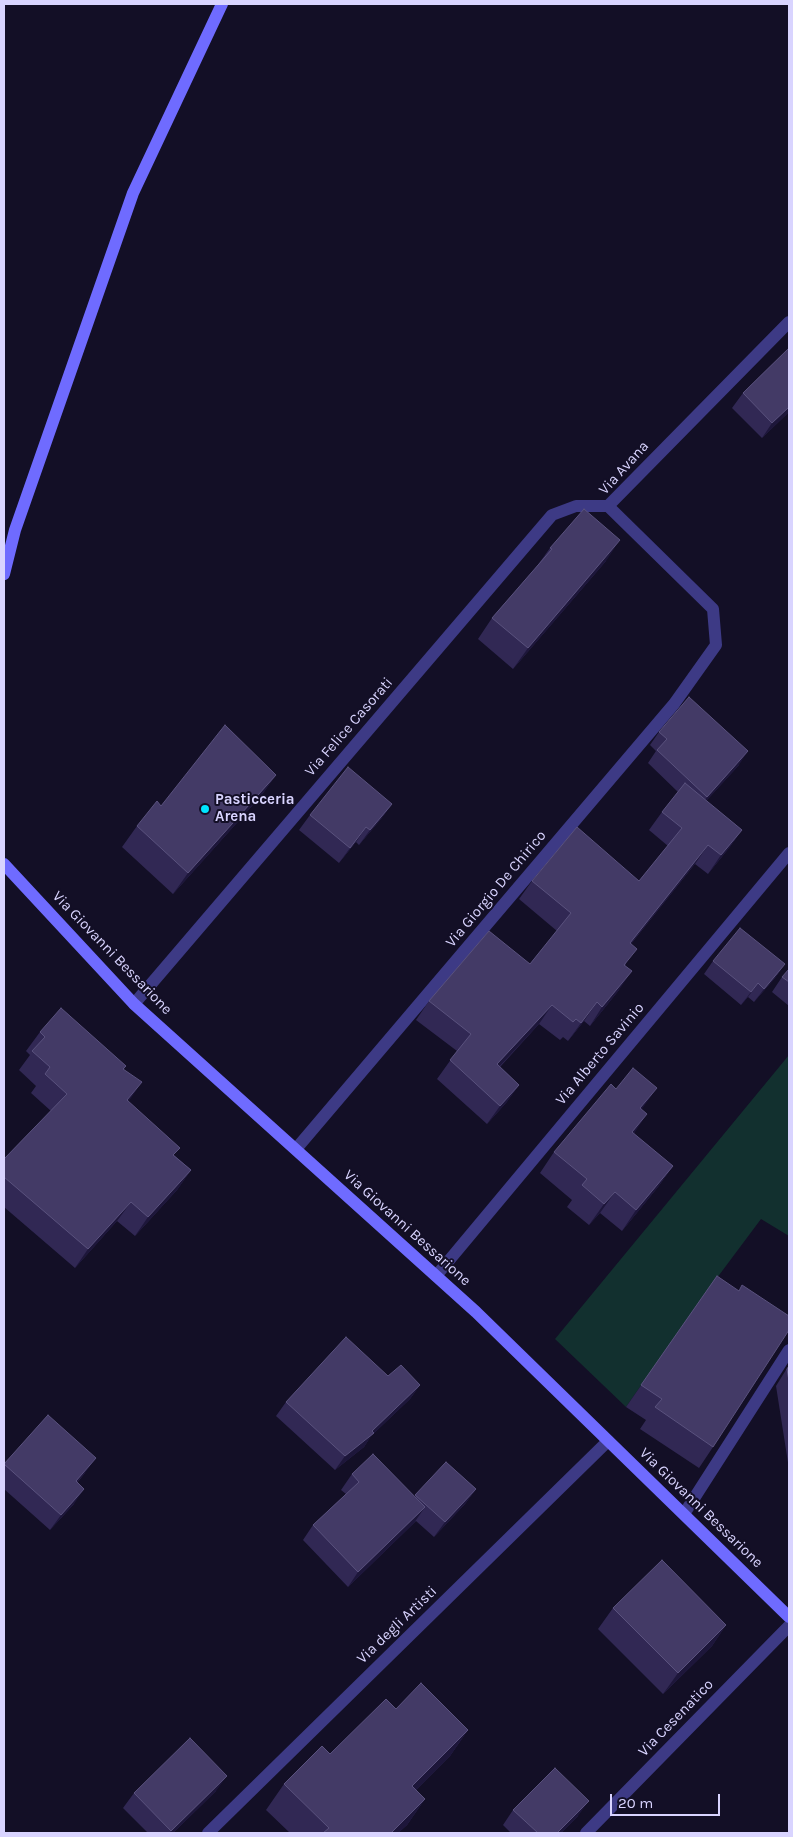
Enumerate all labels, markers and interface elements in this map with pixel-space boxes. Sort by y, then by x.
street label: Via Avana [595,437,653,499]
street label: Via Felice Casorati [301,674,397,780]
place label: Pasticceria Arena [215,791,295,826]
marker: Pasticceria Arena [199,803,211,815]
street label: Via Giorgio De Chirico [442,827,550,951]
street label: Via Giovanni Bessarione [48,887,176,1019]
street label: Via Alberto Savinio [552,999,648,1109]
street label: Via Giovanni Bessarione [340,1166,474,1290]
street label: Via Giovanni Bessarione [635,1444,767,1572]
street label: Via degli Artisti [353,1582,441,1668]
street label: Via Cesenatico [635,1676,717,1760]
scale bar [613,1784,723,1816]
text: 20 m [618,1794,653,1812]

